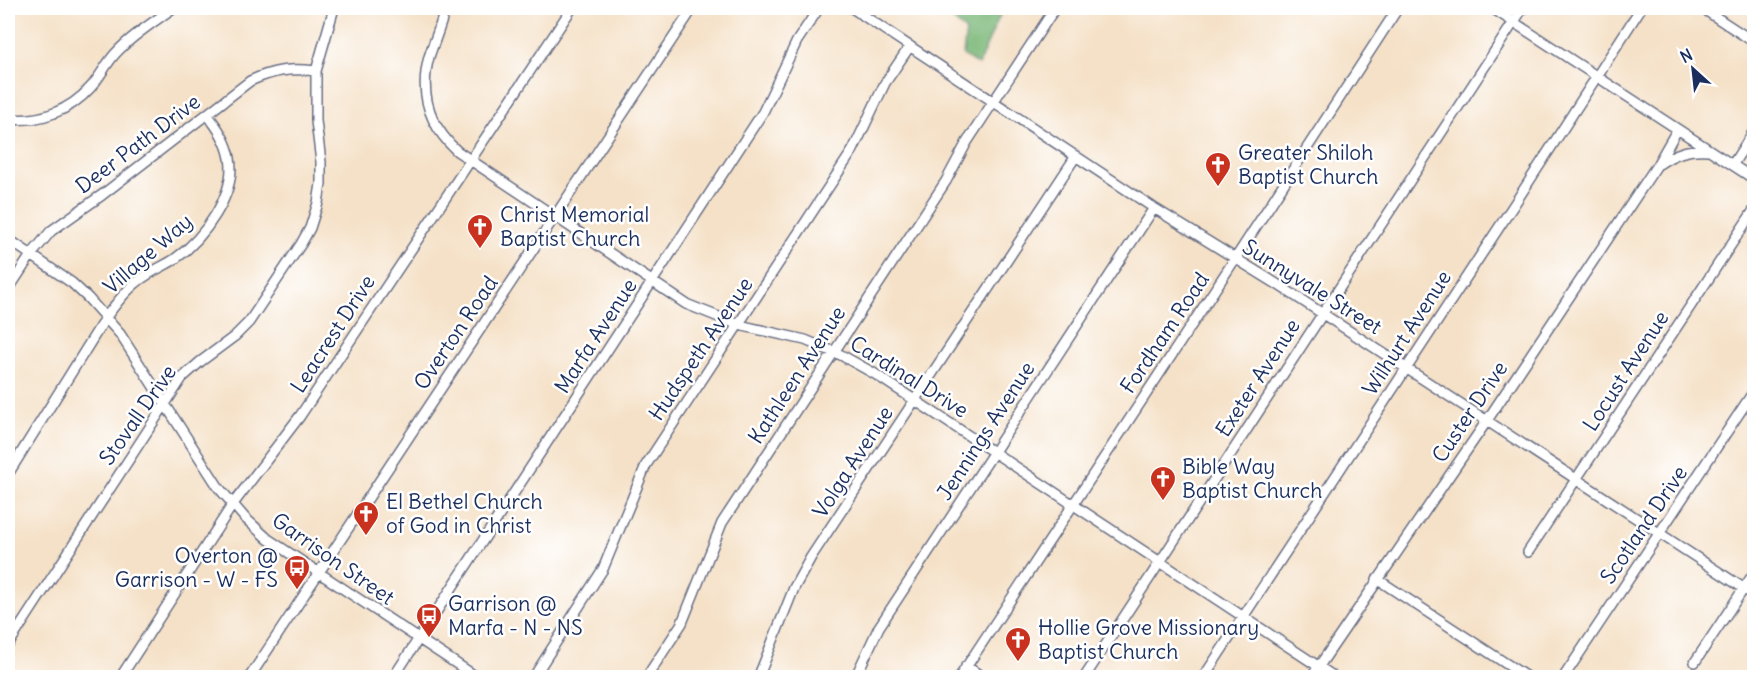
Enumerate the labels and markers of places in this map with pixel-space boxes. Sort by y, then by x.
place label: Greater Shiloh Baptist Church [1238,139,1378,190]
church icon: Greater Shiloh Baptist Church [1203,150,1233,188]
place label: Christ Memorial Baptist Church [500,201,649,252]
church icon: Christ Memorial Baptist Church [465,212,495,250]
place label: Bible Way Baptist Church [1182,453,1322,504]
church icon: Bible Way Baptist Church [1148,464,1178,502]
place label: El Bethel Church of God in Christ [386,488,543,539]
church icon: El Bethel Church of God in Christ [351,499,381,537]
place label: Overton @ Garrison - W - FS [115,542,278,593]
bus stop icon: Overton @ Garrison - W - FS [282,553,312,591]
place label: Garrison @ Marfa - N - NS [448,590,583,641]
bus stop icon: Garrison @ Marfa - N - NS [414,601,444,639]
place label: Hollie Grove Missionary Baptist Church [1038,614,1259,665]
church icon: Hollie Grove Missionary Baptist Church [1003,625,1033,663]

